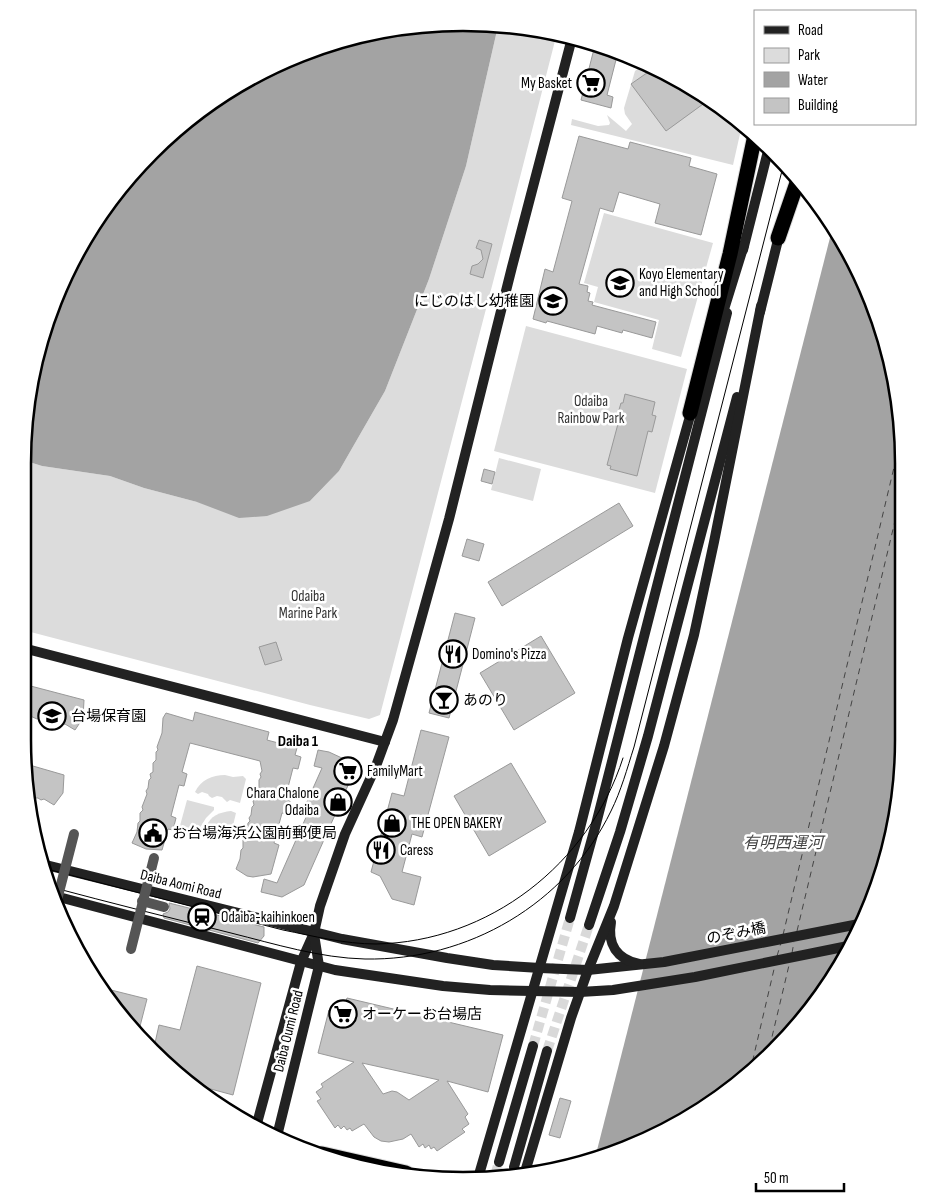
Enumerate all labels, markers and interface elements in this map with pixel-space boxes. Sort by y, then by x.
legend [754,10,916,125]
text: Road [798,21,823,40]
text: Park [798,46,820,65]
supermarket icon: My Basket [576,68,606,98]
text: Water [798,71,829,90]
place label: My Basket [521,74,572,93]
text: Building [798,96,838,115]
place label: Koyo Elementary and High School [639,265,724,301]
school or university icon: Koyo Elementary and High School [605,268,635,298]
school or university icon: にじのはし幼稚園 [538,286,568,316]
place label: にじのはし幼稚園 [414,292,534,311]
park label: Odaiba Rainbow Park [558,392,625,428]
park label: Odaiba Marine Park [279,587,338,623]
restaurant icon: Domino's Pizza [438,639,468,669]
place label: Domino's Pizza [472,645,547,664]
bar icon: あのり [429,685,459,715]
place label: あのり [463,691,508,710]
school or university icon: 台場保育園 [37,701,67,731]
place label: 台場保育園 [71,707,146,726]
district label: Daiba 1 [278,732,319,751]
supermarket icon: FamilyMart [333,756,363,786]
place label: FamilyMart [367,762,423,781]
place label: Chara Chalone Odaiba [246,784,319,820]
shop icon: Chara Chalone Odaiba [323,787,353,817]
shop icon: THE OPEN BAKERY [377,808,407,838]
place label: THE OPEN BAKERY [411,814,503,833]
public building icon: お台場海浜公園前郵便局 [138,818,168,848]
place label: お台場海浜公園前郵便局 [172,824,337,843]
water label: 有明西運河 [743,834,826,853]
restaurant icon: Caress [366,835,396,865]
place label: Caress [400,841,434,860]
street label: Daiba Aomi Road [138,865,223,904]
station icon: Odaiba-kaihinkoen [187,902,217,932]
place label: Odaiba-kaihinkoen [221,908,315,927]
street label: のぞみ橋 [705,918,767,949]
street label: Daiba Oumi Road [269,988,308,1074]
supermarket icon: オーケーお台場店 [328,999,358,1029]
place label: オーケーお台場店 [362,1005,482,1024]
scale bar [756,1160,844,1192]
text: 50 m [764,1169,789,1188]

